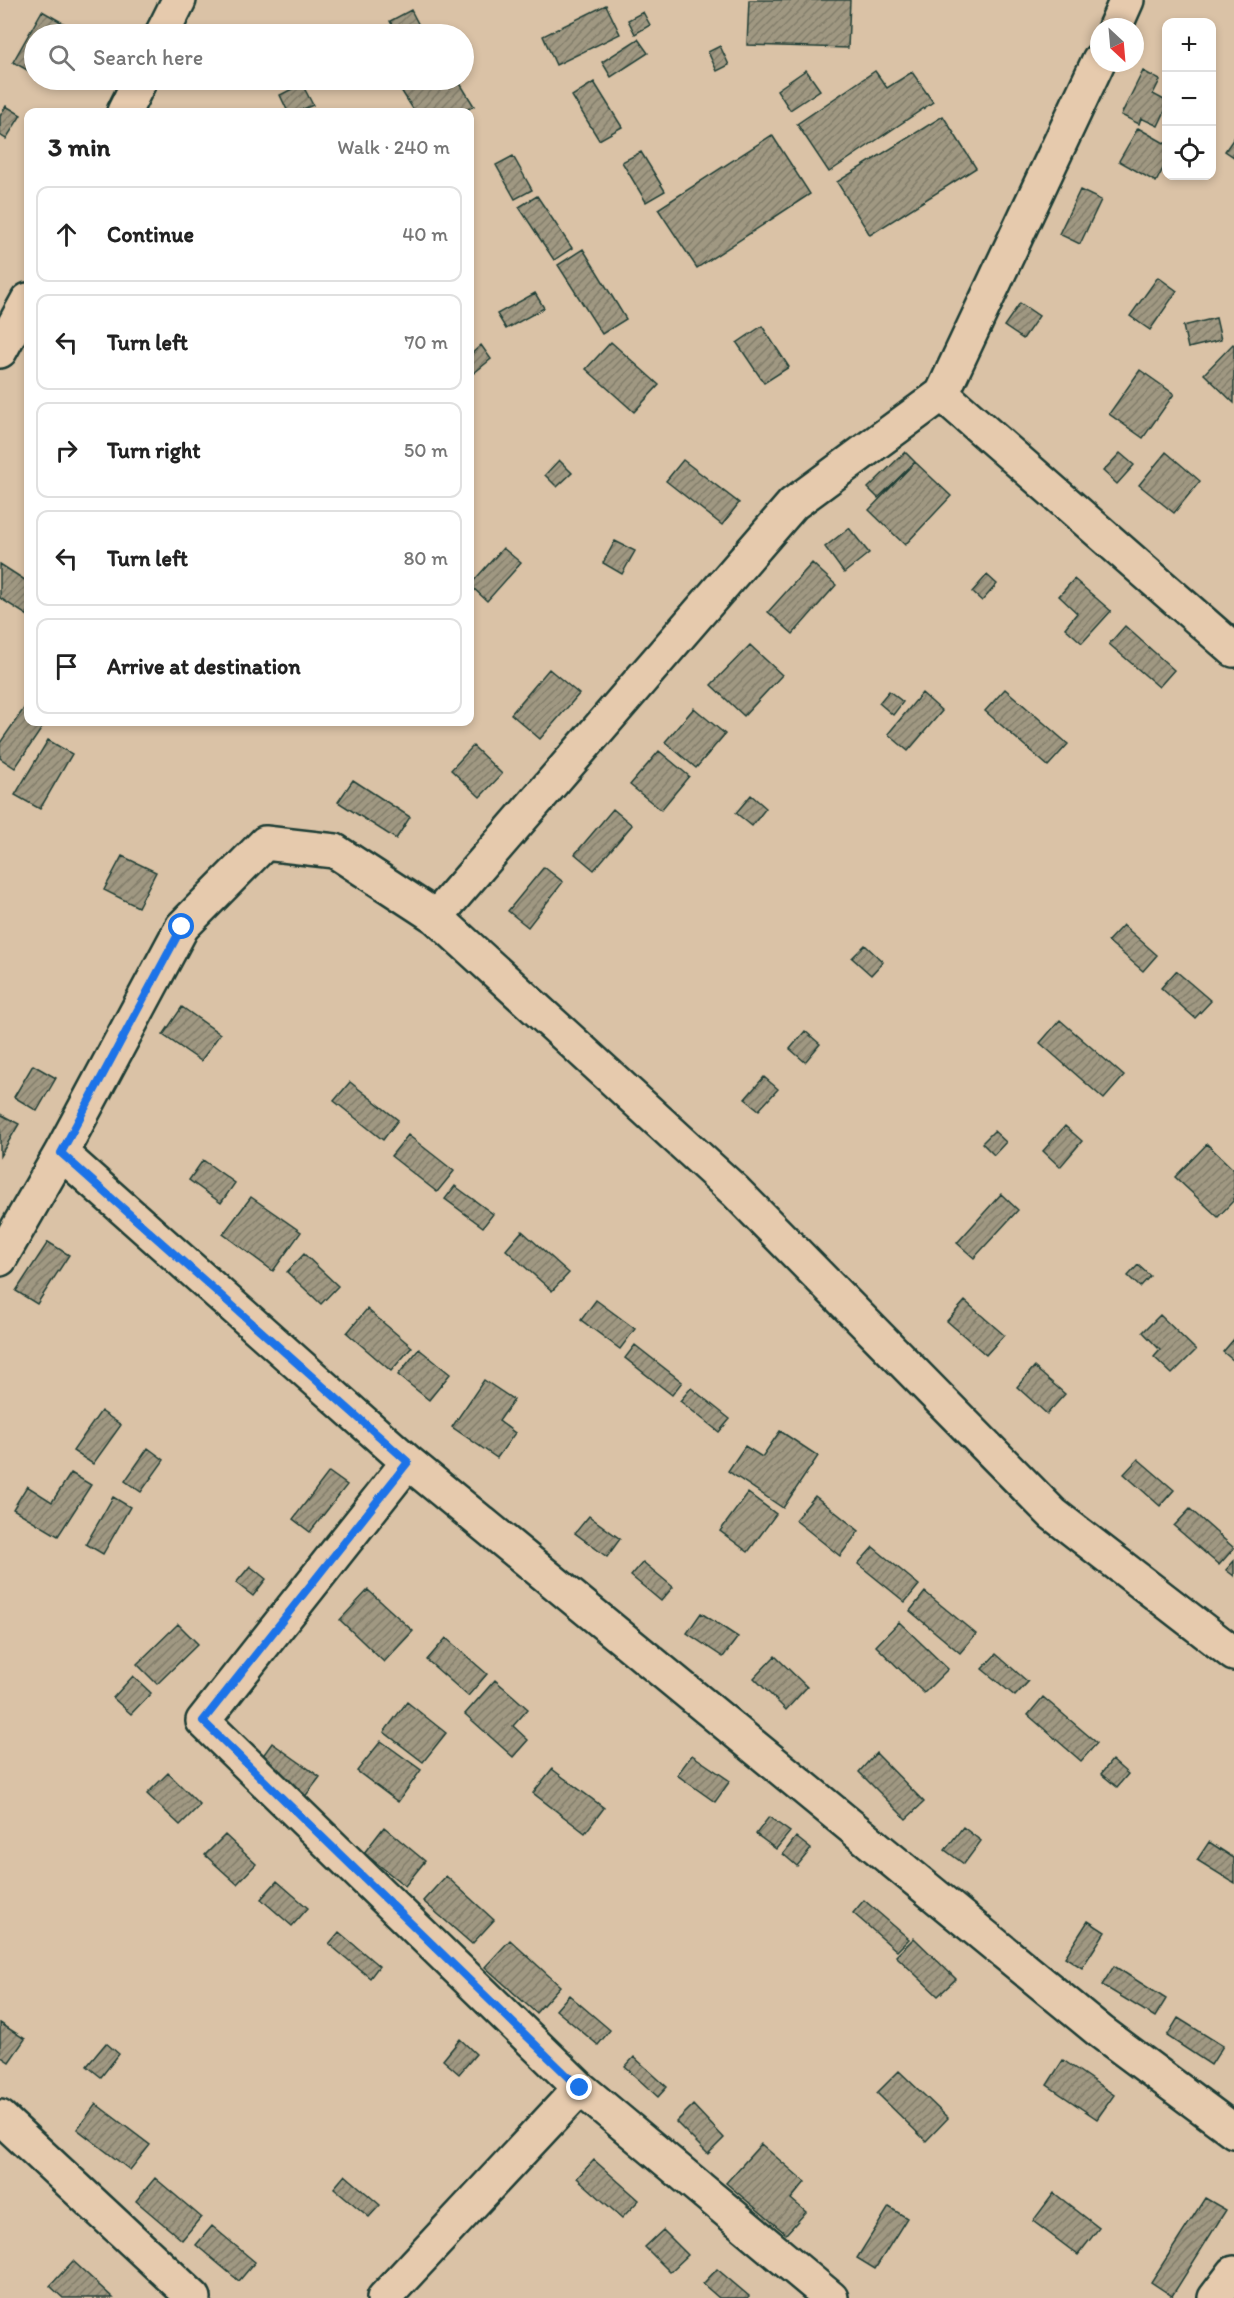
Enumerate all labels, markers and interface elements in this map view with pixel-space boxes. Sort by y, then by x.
north arrow [1090,18,1144,72]
map controls [1162,18,1216,180]
button: + [1162,18,1216,72]
search box [24,24,474,90]
icon: search [45,41,78,74]
text: Search here [93,44,203,71]
button: − [1162,72,1216,126]
button: locate [1162,126,1216,180]
text: 3 min [48,131,110,163]
text: Walk · 240 m [337,135,450,159]
icon: ahead [50,218,83,251]
text: Continue [107,221,194,248]
text: 40 m [402,222,448,246]
icon: left [50,326,83,359]
text: Turn left [107,329,188,356]
text: 70 m [404,330,448,354]
icon: right [50,434,83,467]
text: Turn right [107,437,201,464]
text: 50 m [404,438,448,462]
icon: left [50,542,83,575]
text: Turn left [107,545,188,572]
text: 80 m [403,546,448,570]
icon: arrive [50,650,83,683]
text: Arrive at destination [107,653,301,680]
route start [168,913,194,939]
route end [566,2074,592,2100]

